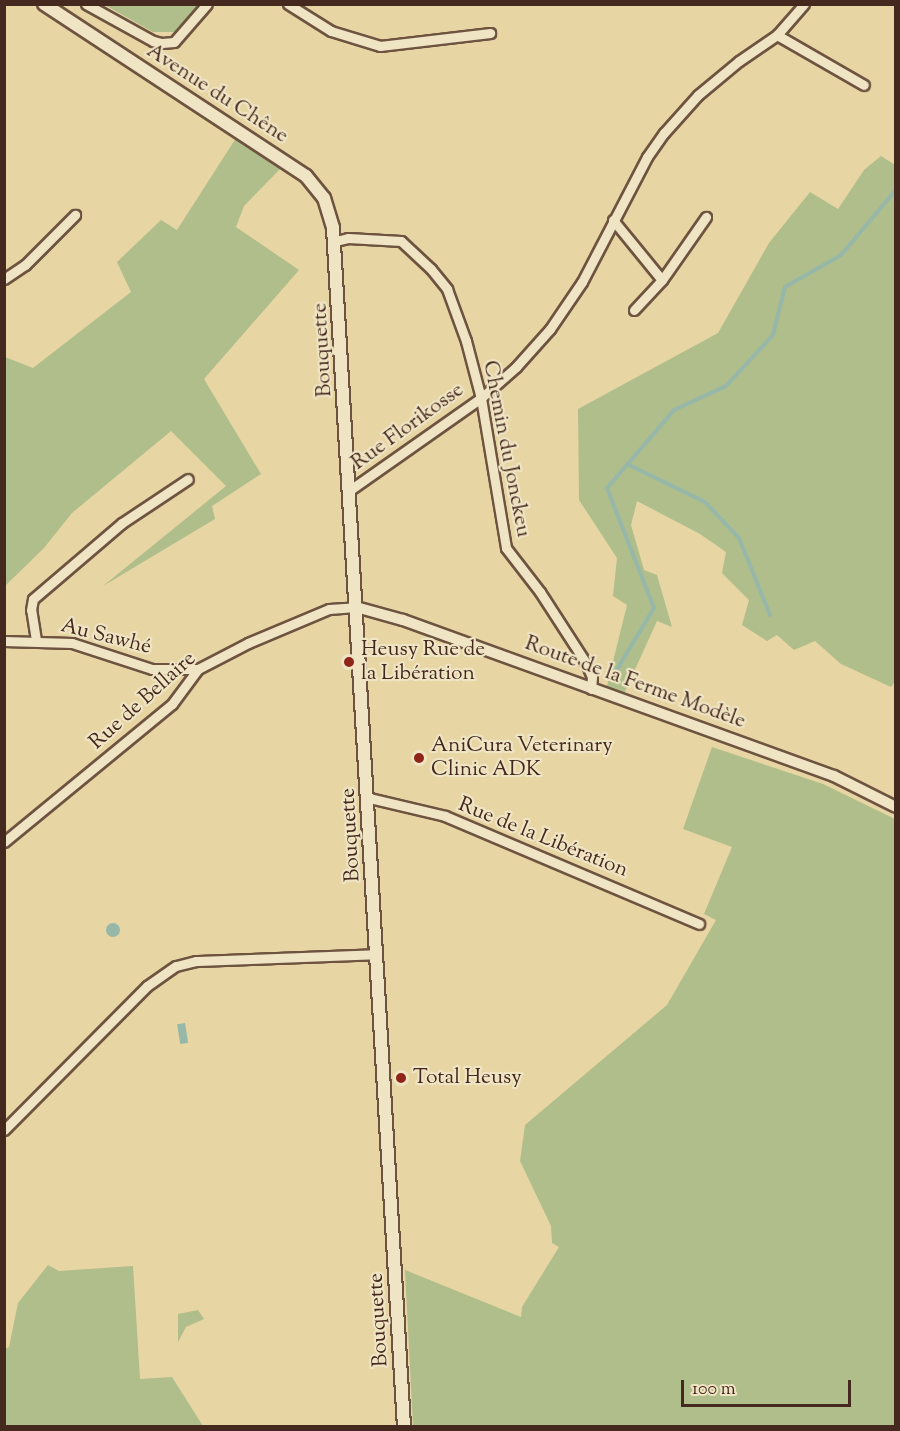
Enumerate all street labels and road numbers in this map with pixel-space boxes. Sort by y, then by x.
street label: Avenue du Chêne [141,39,293,149]
street label: Bouquette [308,302,338,398]
street label: Chemin du Jonckeu [477,359,535,539]
street label: Rue Florikosse [347,378,469,476]
street label: Au Sawhé [58,614,154,660]
street label: Route de la Ferme Modèle [521,631,749,735]
street label: Rue de Bellaire [85,647,201,755]
street label: Bouquette [336,787,366,883]
street label: Rue de la Libération [454,792,632,884]
street label: Bouquette [364,1272,394,1368]

